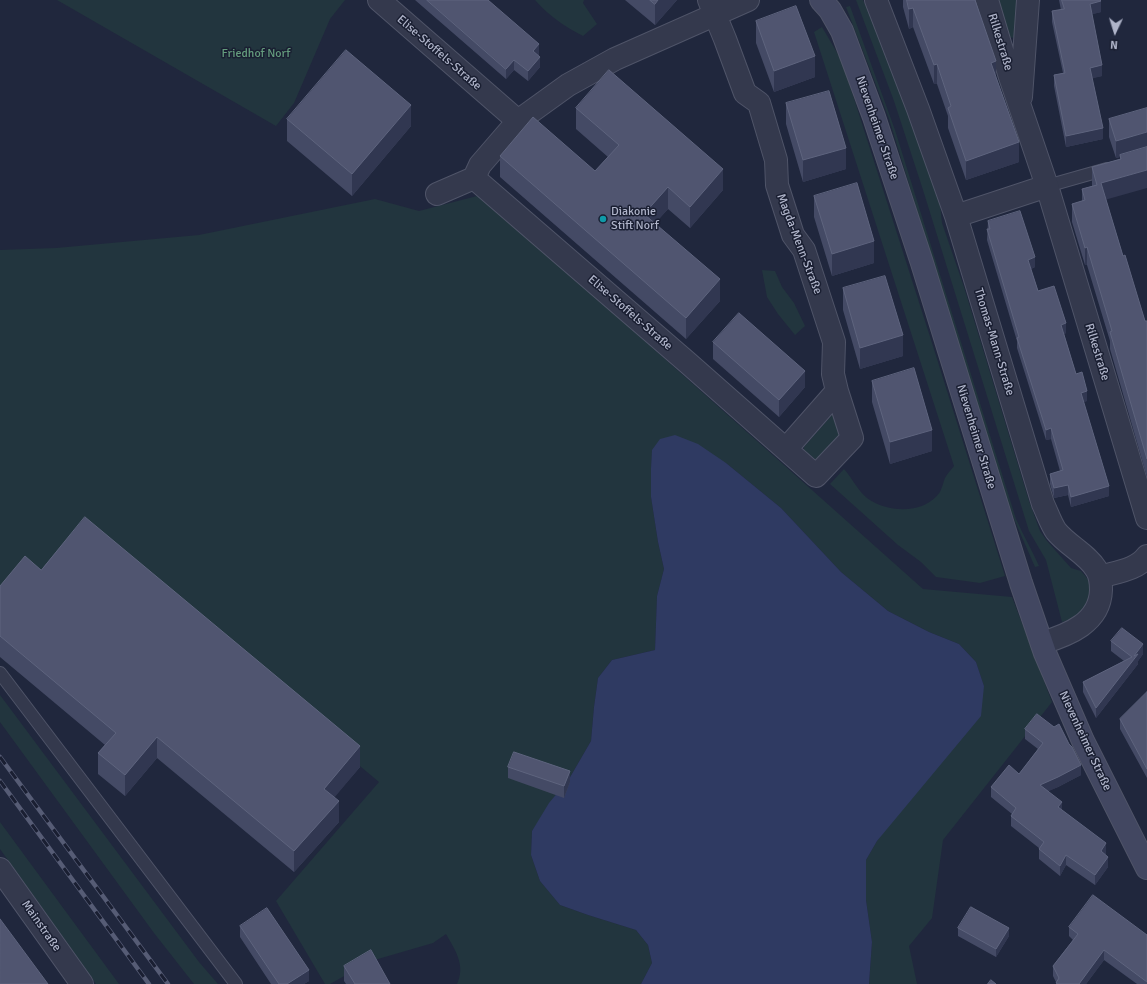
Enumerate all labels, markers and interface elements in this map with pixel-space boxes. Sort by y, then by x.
street label: Elise-Stoffels-Straße [394,12,484,94]
street label: Rilkestraße [984,12,1016,72]
north arrow [1095,12,1135,52]
text: N [1110,38,1118,51]
park label: Friedhof Norf [222,47,290,61]
street label: Nievenheimer Straße [853,74,901,182]
street label: Magda-Menn-Straße [773,192,825,296]
place label: Diakonie Stift Norf [611,205,659,233]
marker: Diakonie Stift Norf [598,214,608,224]
street label: Elise-Stoffels-Straße [585,272,675,354]
street label: Thomas-Mann-Straße [971,287,1017,397]
street label: Rilkestraße [1081,322,1113,382]
street label: Nievenheimer Straße [953,383,999,491]
street label: Nievenheimer Straße [1056,689,1114,793]
street label: Mainstraße [18,898,64,954]

